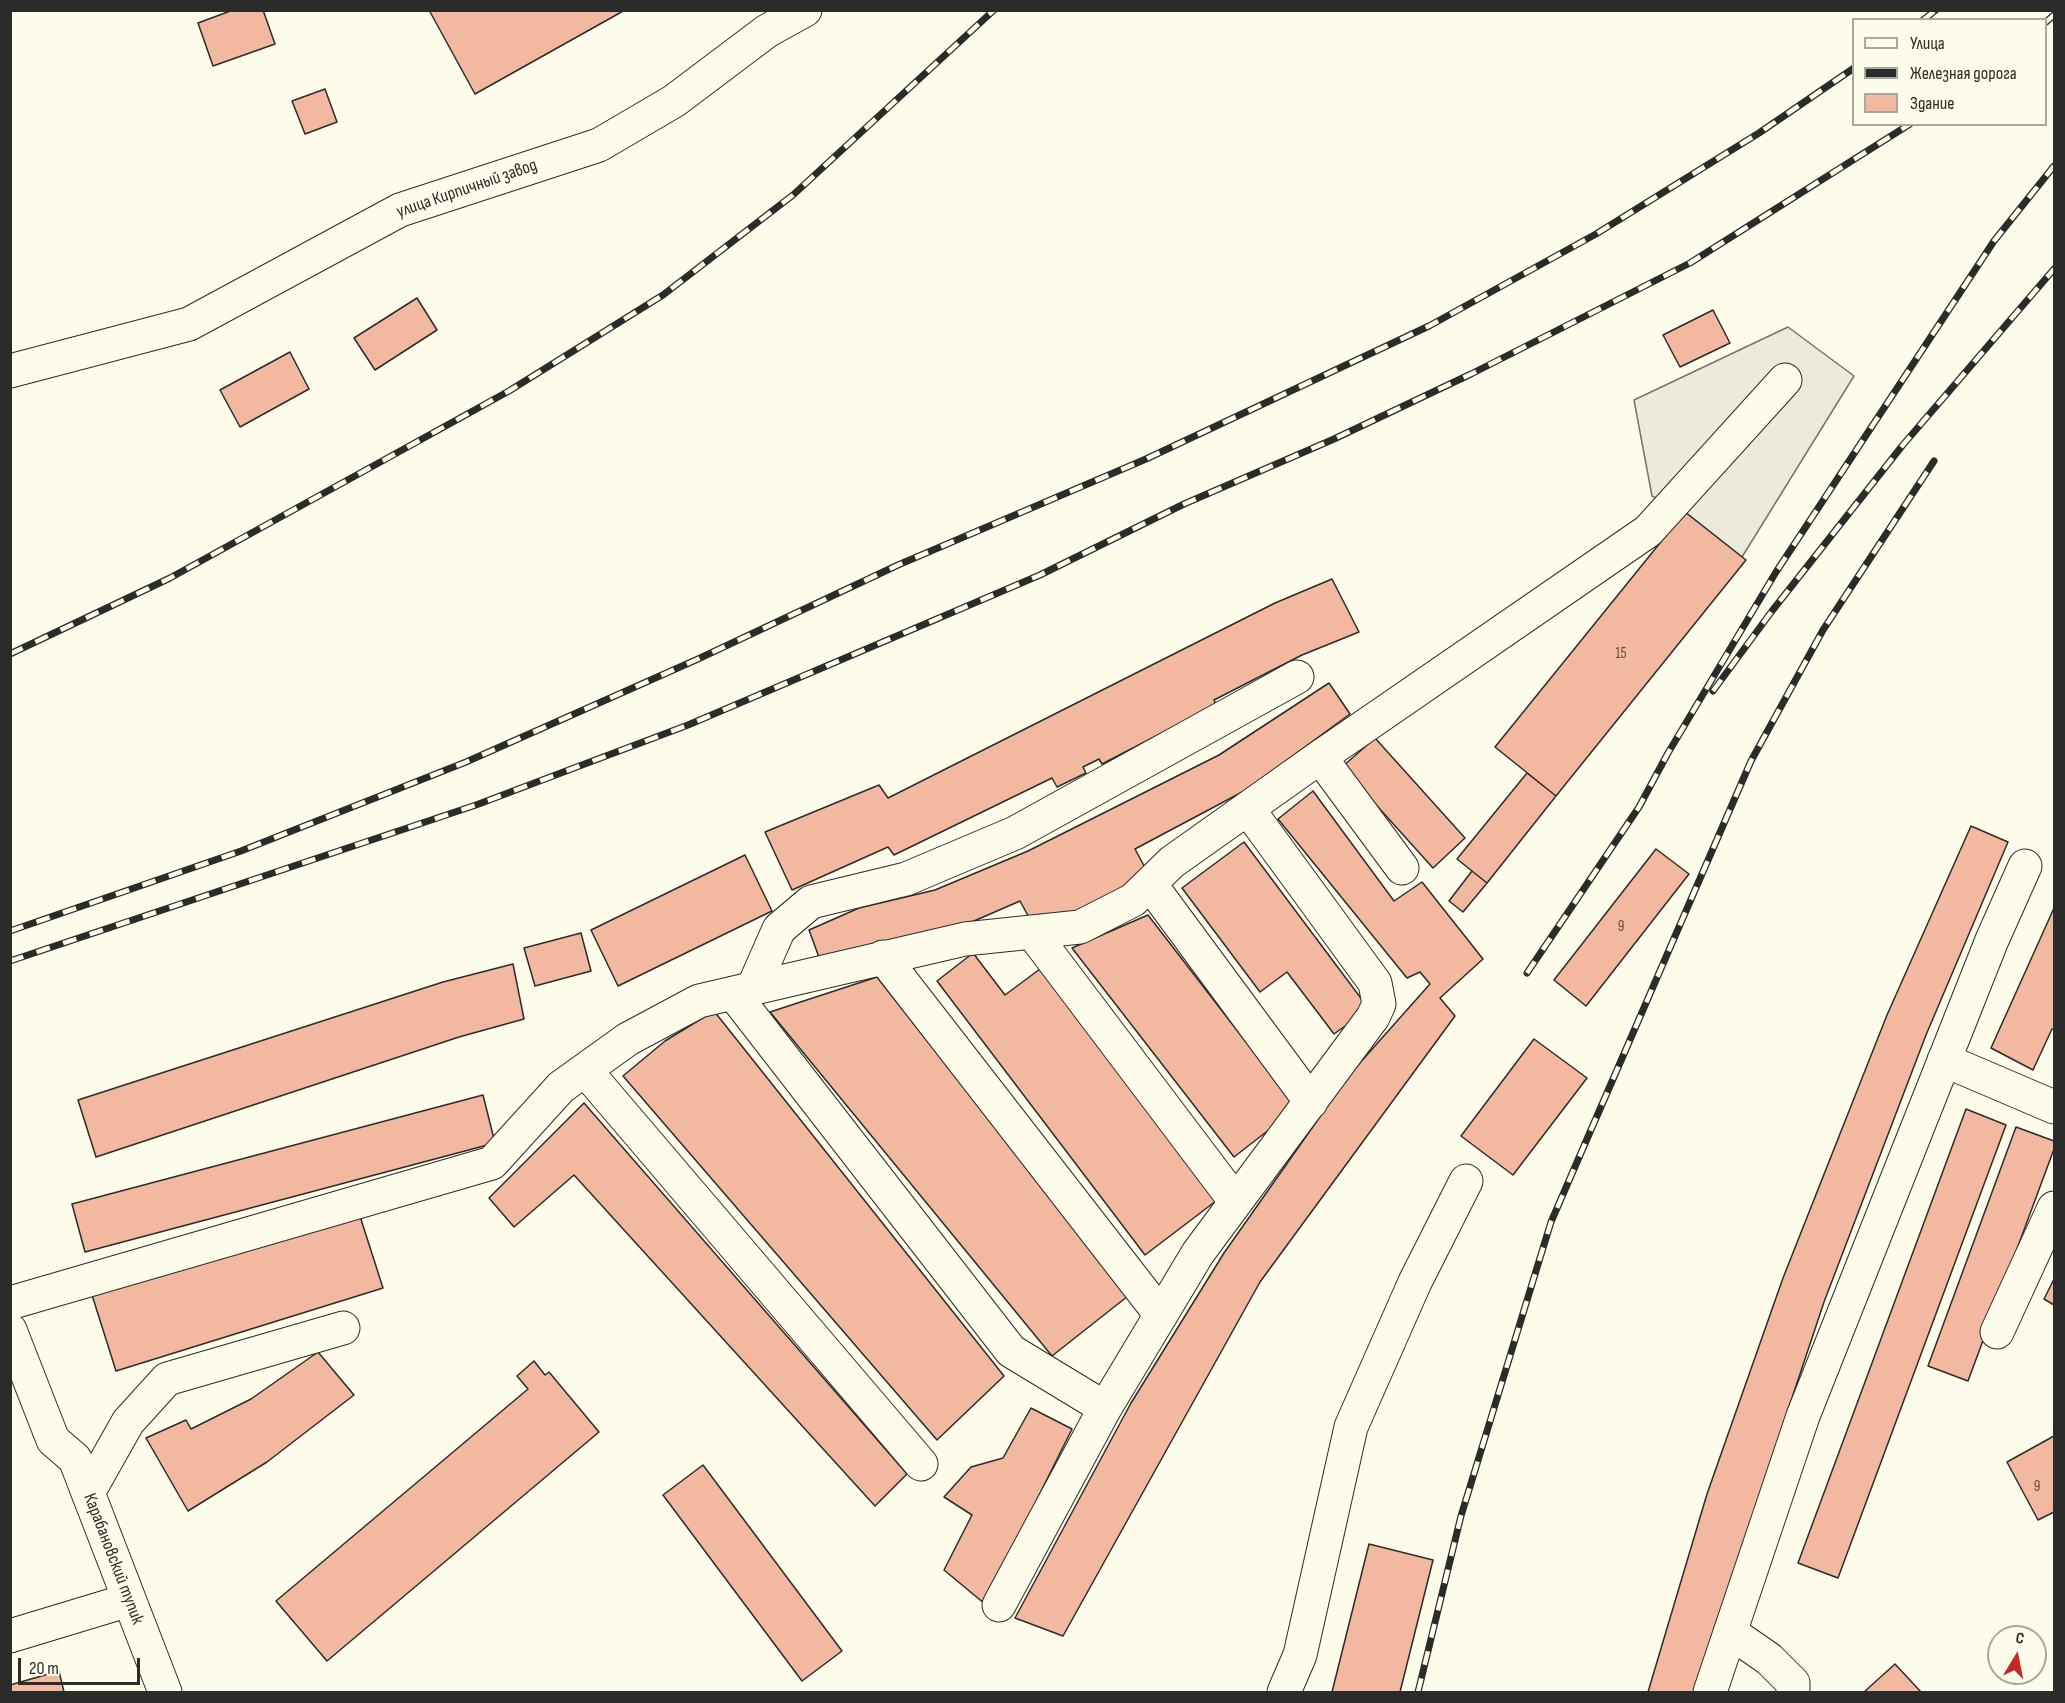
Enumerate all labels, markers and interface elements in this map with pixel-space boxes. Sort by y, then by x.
legend [1852,18,2047,126]
text: Улица [1910,33,1945,54]
text: Железная дорога [1910,63,2017,84]
text: Здание [1910,93,1955,114]
street label: улица Кирпичный завод [394,155,540,223]
house number: 15 [1615,645,1627,663]
house number: 9 [1618,918,1624,936]
house number: 9 [2034,1478,2040,1496]
street label: Карабановский тупик [78,1490,148,1628]
north arrow [1987,1625,2047,1685]
text: С [2014,1629,2026,1649]
scale bar [21,1646,142,1684]
text: 20 m [29,1658,59,1679]

